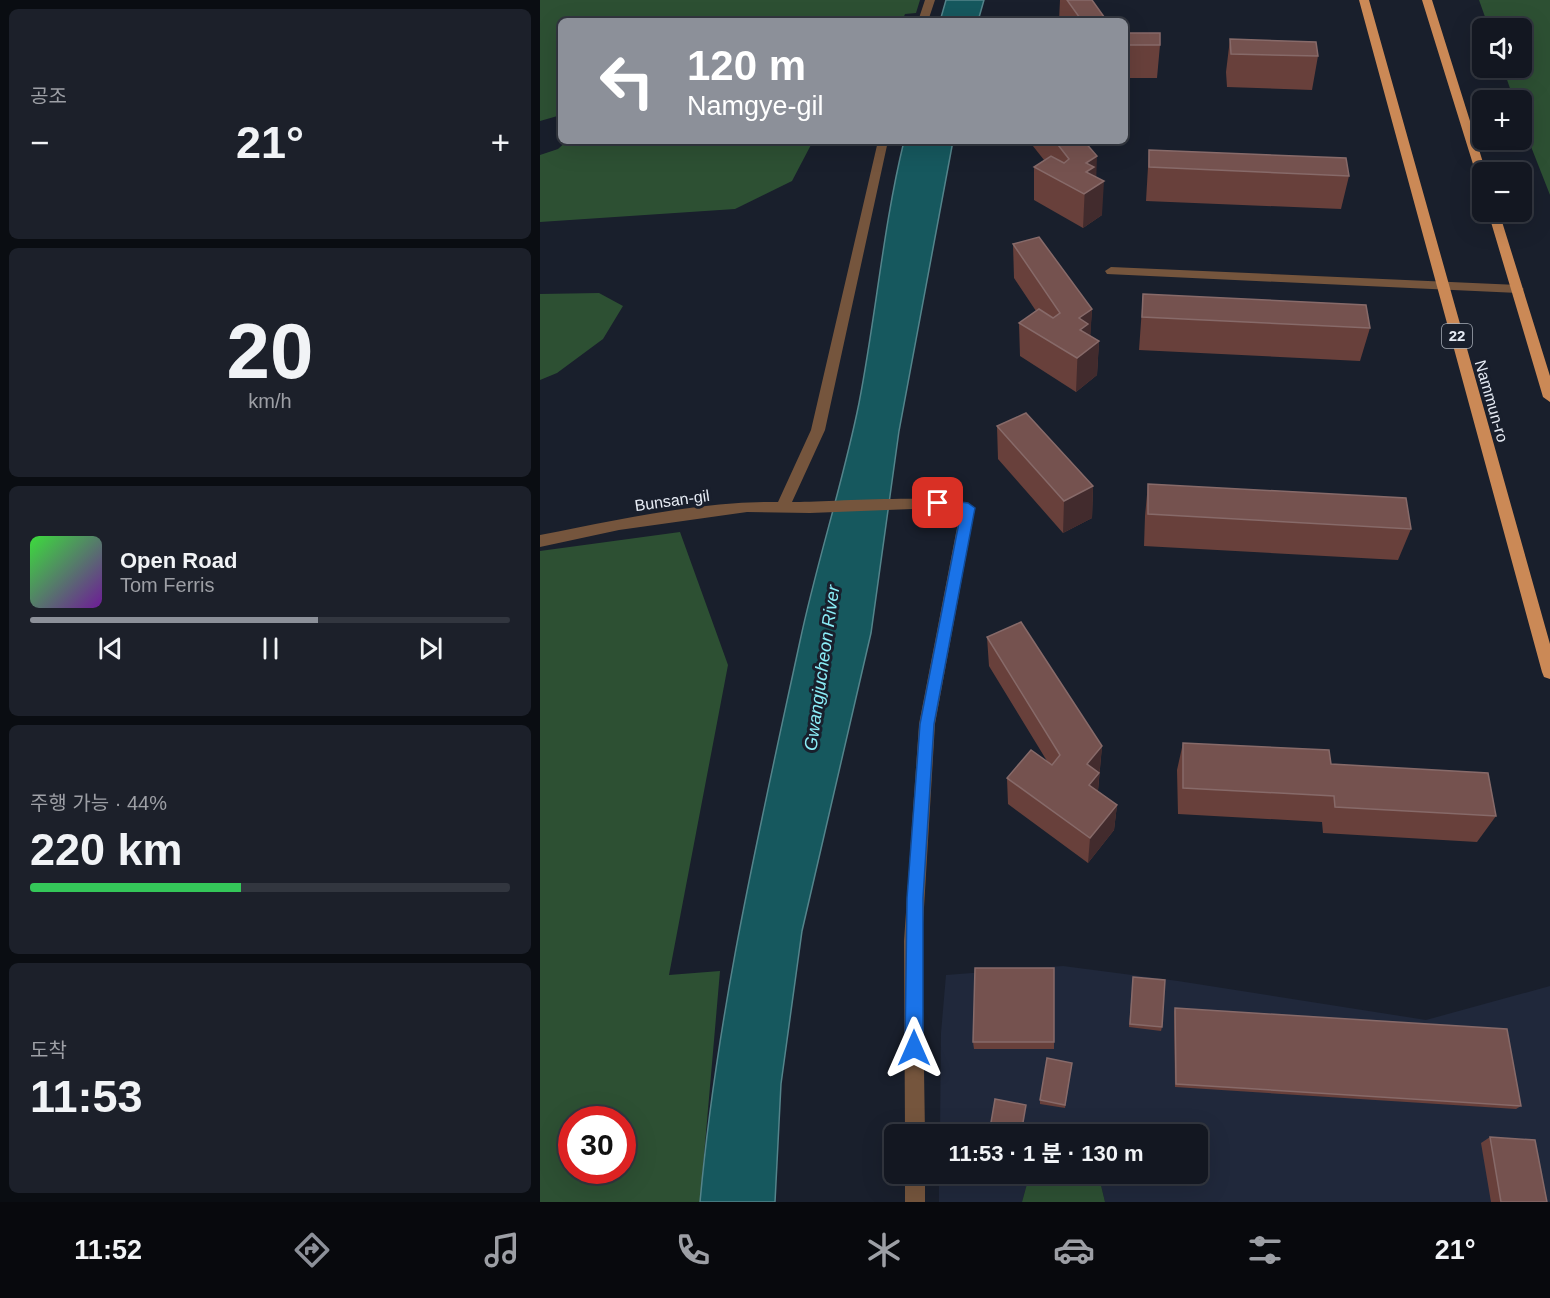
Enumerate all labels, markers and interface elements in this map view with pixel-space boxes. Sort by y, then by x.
map controls [1472,18,1532,222]
button: sound [1472,18,1532,78]
icon: left [588,42,666,120]
text: 120 m [687,42,806,89]
text: 공조 [30,85,67,107]
button: + [1472,90,1532,150]
text: Namgye-gil [687,91,824,121]
text: 21° [236,117,304,168]
text: − [30,124,49,161]
text: + [491,124,510,161]
button: − [1472,162,1532,222]
text: 20 [227,307,313,395]
road number: 22 [1442,324,1472,348]
street label: Nammun-ro [1472,358,1511,444]
text: km/h [248,390,292,412]
pin [912,477,963,528]
icon: arrive [921,486,954,519]
street label: Bunsan-gil [633,487,711,514]
text: Open Road [120,548,237,573]
text: Tom Ferris [120,574,214,596]
water label: Gwangjucheon River [800,583,844,752]
icon: previous [94,632,127,665]
icon: pause [254,632,287,665]
icon: next [414,632,447,665]
text: 주행 가능 · 44% [30,792,167,814]
text: 220 km [30,824,183,875]
position arrow [882,1016,946,1080]
text: 도착 [30,1039,67,1061]
text: 11:53 [30,1071,143,1122]
speed limit sign: 30 [558,1106,636,1184]
text: 11:53 · 1 분 · 130 m [948,1141,1144,1166]
icon: directions [291,1229,333,1271]
icon: music [481,1229,523,1271]
icon: phone [672,1229,714,1271]
icon: climate [863,1229,905,1271]
icon: car [1053,1229,1095,1271]
icon: filters [1244,1229,1286,1271]
text: 11:52 [74,1235,142,1265]
text: 21° [1435,1235,1476,1265]

